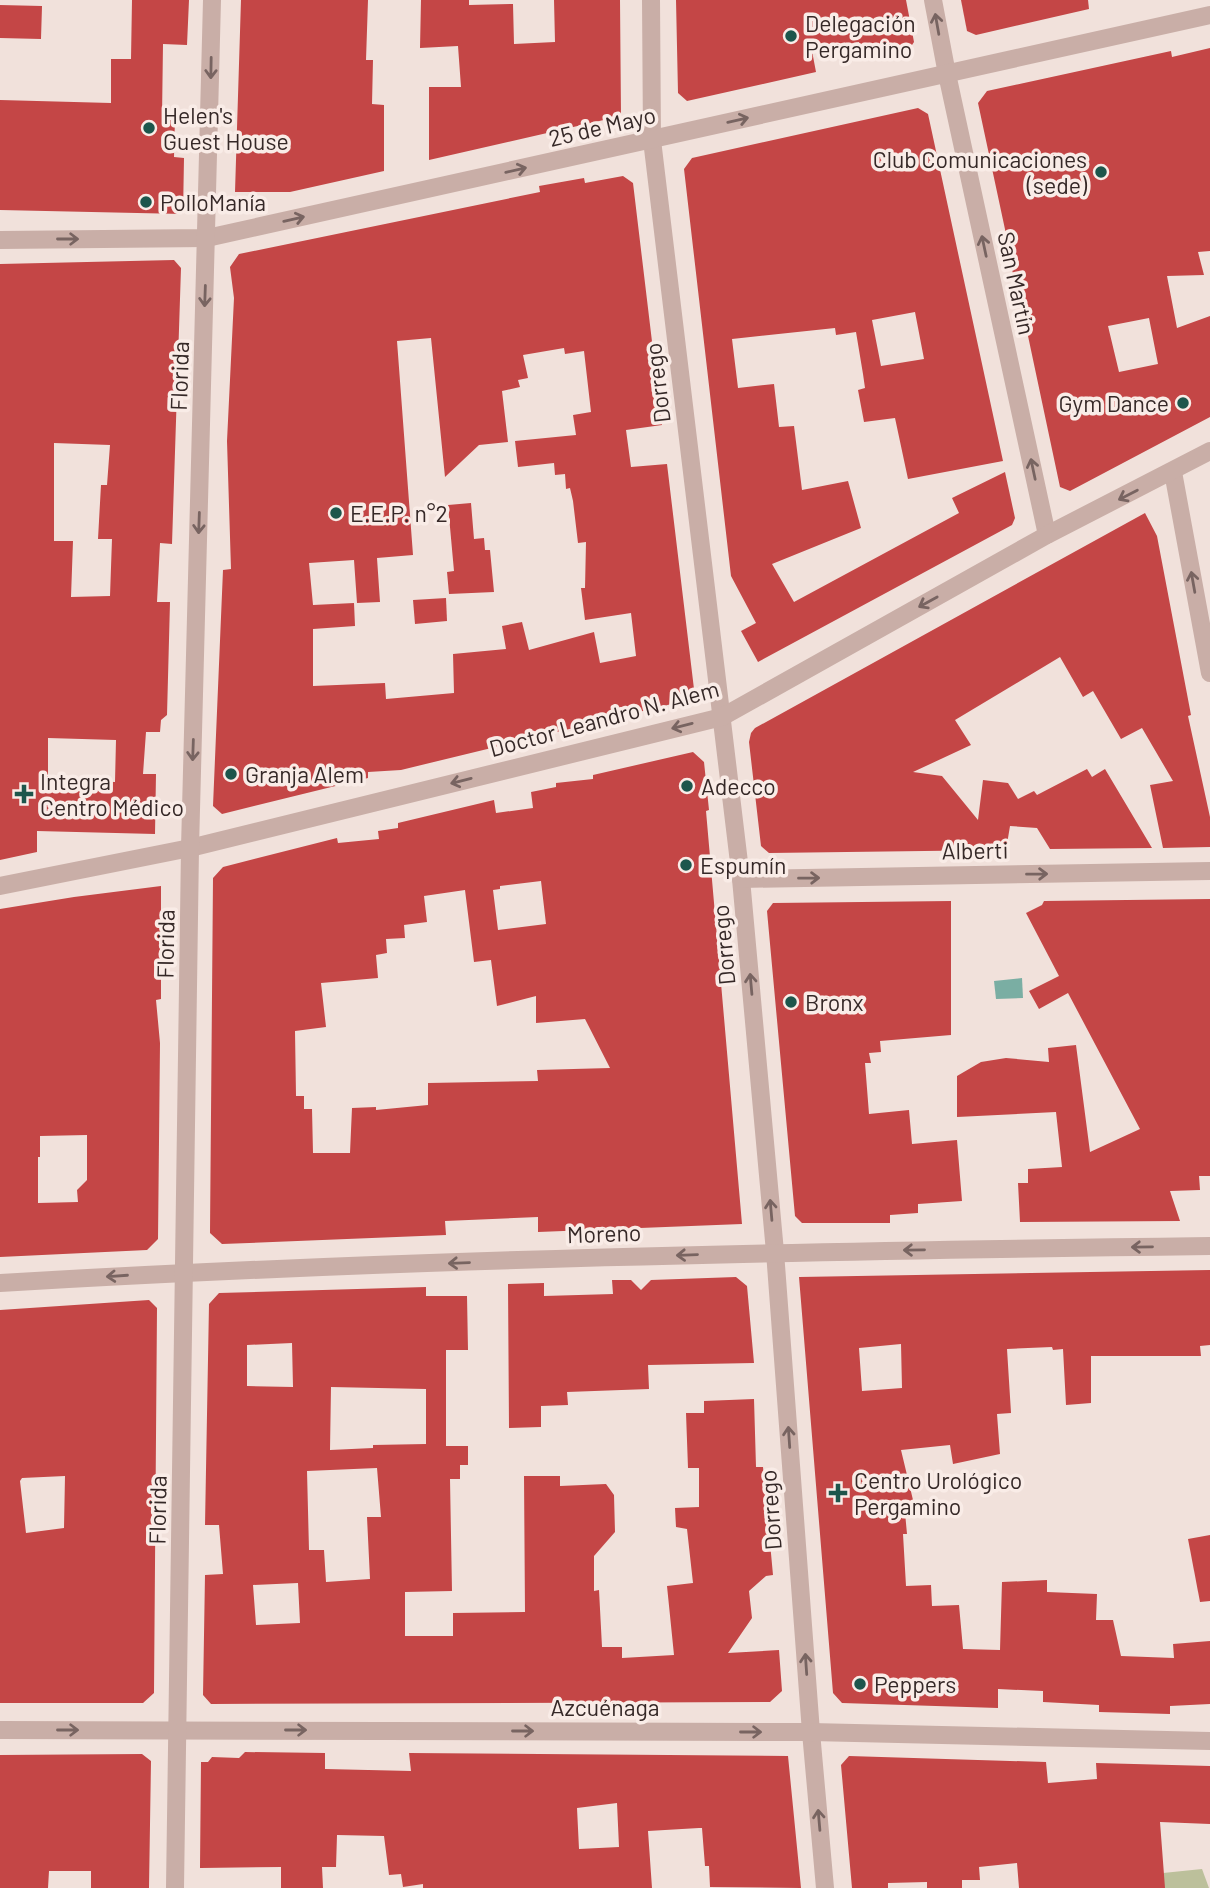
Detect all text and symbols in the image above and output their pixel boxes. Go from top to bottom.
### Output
place label: Delegación Pergamino [805,9,916,63]
one-way arrow [930,13,944,36]
marker: Delegación Pergamino [783,28,799,44]
one-way arrow [204,56,218,79]
street label: 25 de Mayo [546,100,658,152]
place label: Helen's Guest House [163,101,289,155]
one-way arrow [726,113,749,127]
marker: Helen's Guest House [141,120,157,136]
place label: Club Comunicaciones (sede) [873,145,1088,199]
one-way arrow [504,162,527,176]
marker: Club Comunicaciones (sede) [1093,164,1109,180]
place label: PolloManía [160,188,266,216]
marker: PolloManía [138,194,154,210]
one-way arrow [282,212,305,225]
street label: San Martín [992,229,1042,337]
one-way arrow [56,232,79,246]
one-way arrow [977,235,991,258]
one-way arrow [199,284,212,307]
street label: Florida [164,341,194,411]
street label: Dorrego [638,341,676,425]
place label: Gym Dance [1058,389,1169,417]
marker: Gym Dance [1175,395,1191,411]
one-way arrow [1025,458,1039,481]
one-way arrow [1118,488,1139,502]
place label: E.E.P. n°2 [350,499,448,527]
marker: E.E.P. n°2 [328,505,344,521]
one-way arrow [192,511,206,534]
one-way arrow [1186,571,1199,594]
one-way arrow [918,595,938,609]
street label: Doctor Leandro N. Alem [486,674,722,762]
one-way arrow [671,720,694,733]
one-way arrow [186,739,199,762]
place label: Granja Alem [245,760,364,788]
marker: Granja Alem [223,766,239,782]
place label: Integra Centro Médico [40,767,184,821]
place label: Adecco [701,772,776,800]
one-way arrow [450,775,473,788]
marker: Adecco [679,778,695,794]
marker: Integra Centro Médico [14,784,34,804]
street label: Alberti [941,835,1009,865]
place label: Espumín [700,851,786,879]
marker: Espumín [678,857,694,873]
one-way arrow [1025,867,1048,881]
one-way arrow [798,871,821,884]
street label: Dorrego [706,904,740,986]
street label: Florida [150,909,180,979]
one-way arrow [744,973,757,996]
place label: Bronx [805,988,864,1016]
marker: Bronx [783,994,799,1010]
one-way arrow [764,1200,777,1222]
street label: Moreno [566,1218,642,1248]
one-way arrow [1131,1240,1154,1254]
one-way arrow [903,1243,926,1257]
one-way arrow [676,1248,699,1261]
one-way arrow [448,1256,471,1269]
one-way arrow [107,1270,129,1283]
one-way arrow [782,1426,795,1449]
place label: Centro Urológico Pergamino [854,1466,1022,1520]
street label: Dorrego [753,1469,787,1551]
street label: Florida [142,1475,172,1545]
marker: Centro Urológico Pergamino [828,1483,848,1503]
one-way arrow [799,1653,812,1676]
place label: Peppers [874,1670,956,1698]
marker: Peppers [852,1676,868,1692]
street label: Azcuénaga [551,1693,659,1721]
one-way arrow [56,1723,79,1737]
one-way arrow [284,1723,307,1737]
one-way arrow [511,1724,534,1738]
one-way arrow [739,1725,762,1739]
one-way arrow [812,1809,825,1832]

